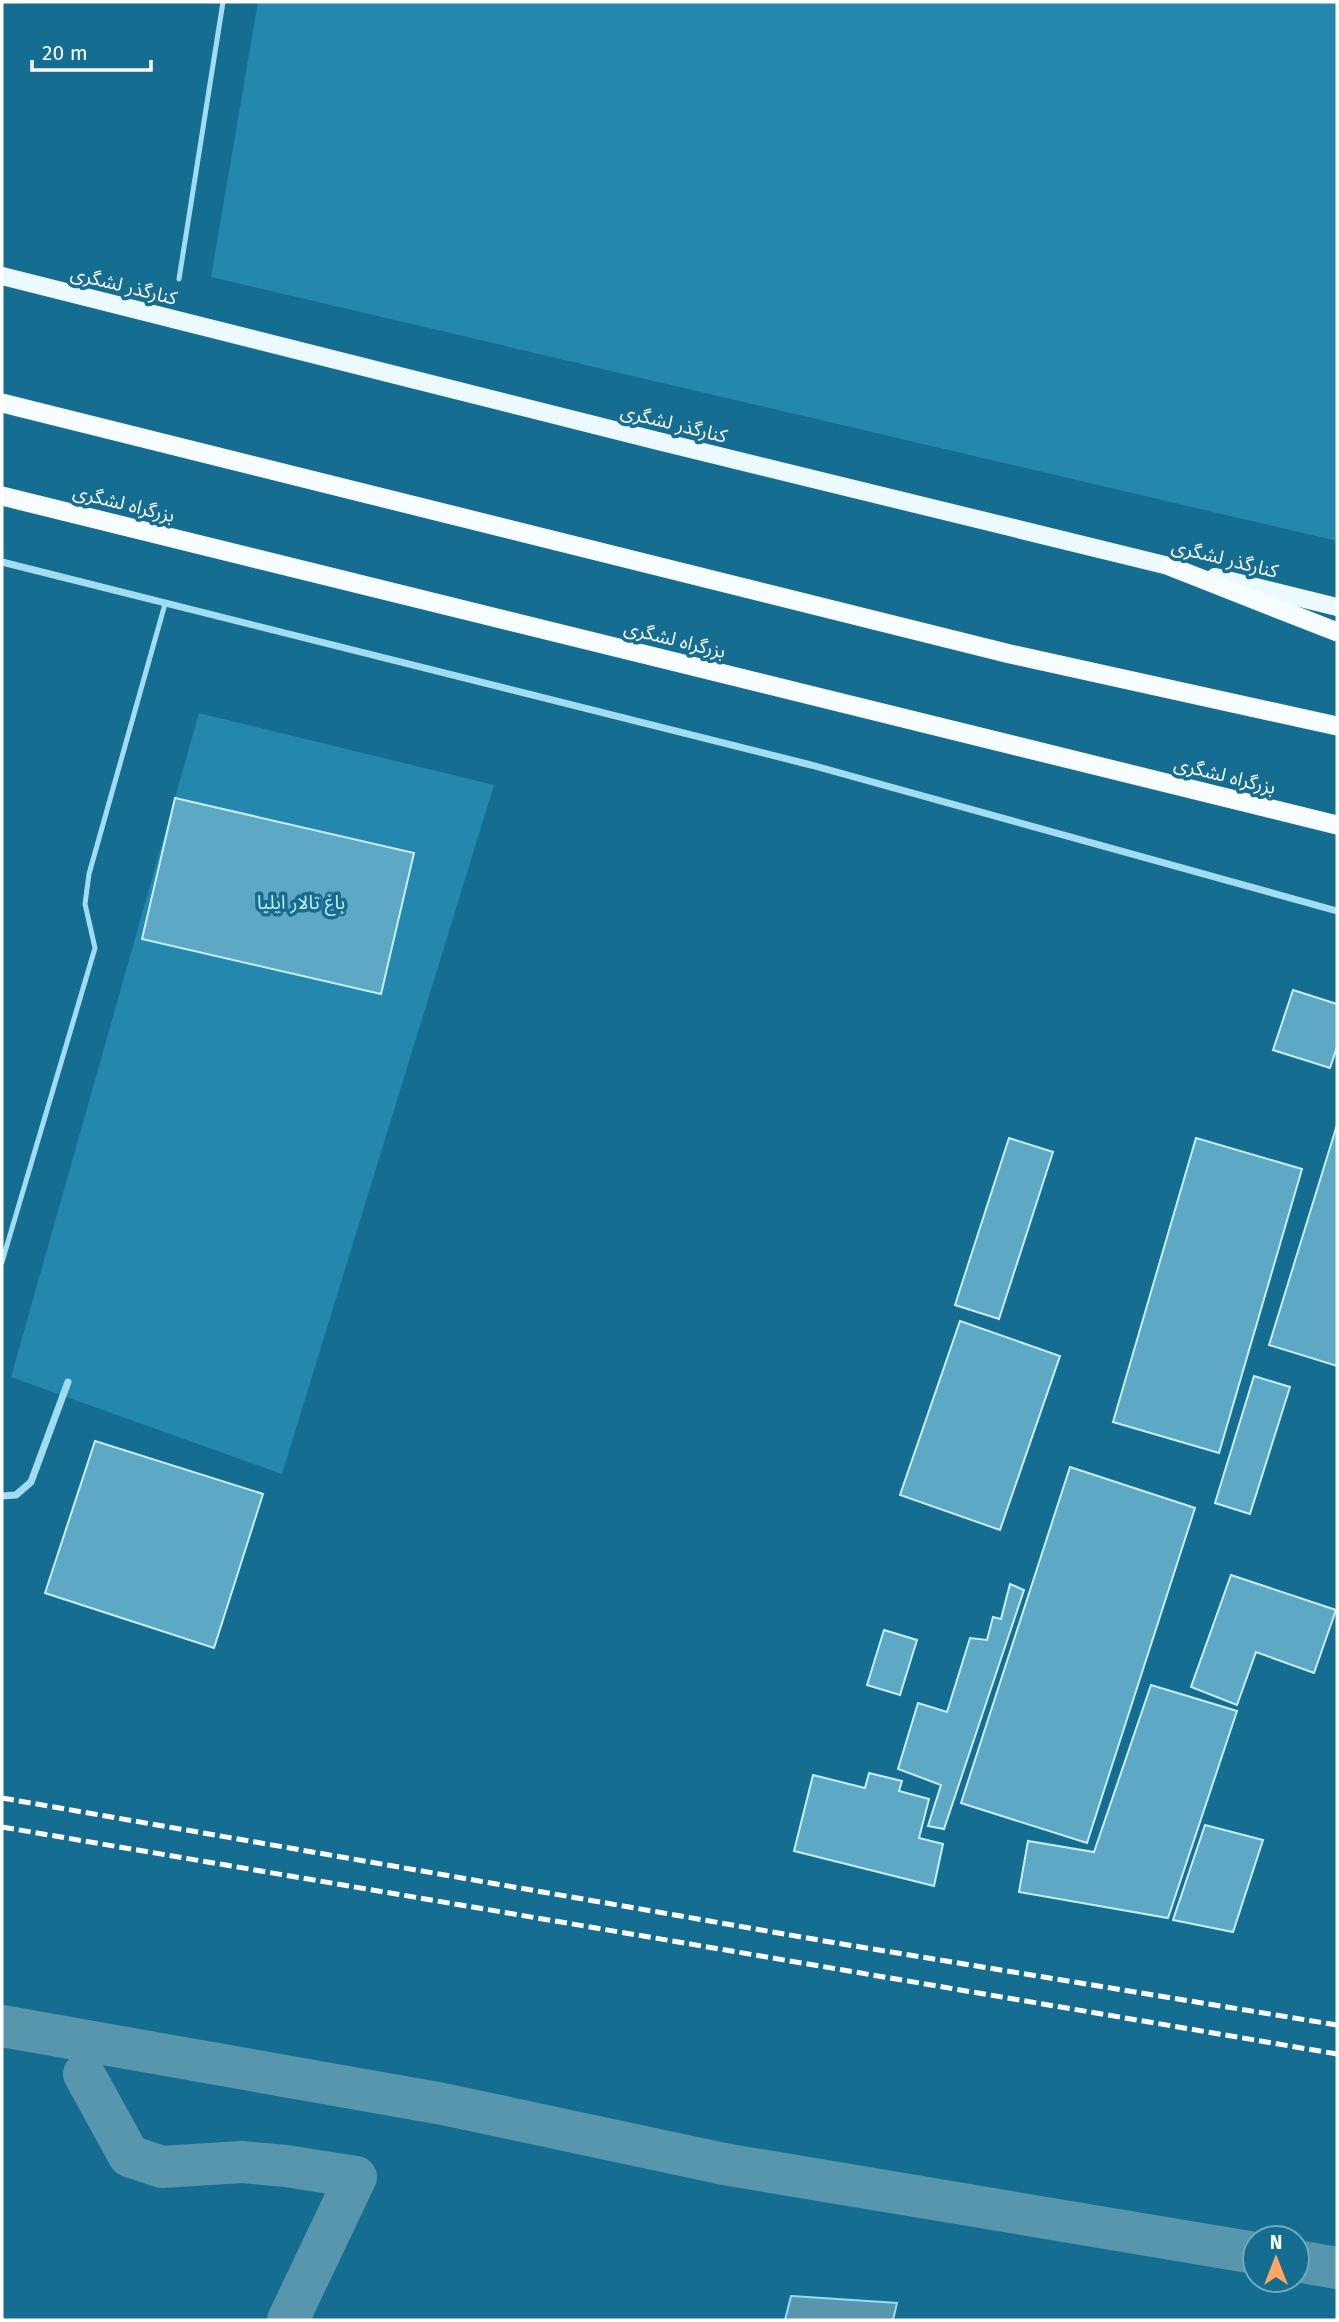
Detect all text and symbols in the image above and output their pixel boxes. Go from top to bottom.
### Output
scale bar [32,28,150,72]
text: 20 m [42,40,88,66]
street label: کنارگذر لشگری [68,261,181,310]
street label: کنارگذر لشگری [618,399,731,448]
street label: بزرگراه لشگری [71,480,177,527]
street label: کنارگذر لشگری [1169,534,1282,583]
street label: بزرگراه لشگری [622,616,728,663]
street label: بزرگراه لشگری [1172,752,1278,799]
park label: باغ تالار ایلیا [257,891,345,916]
north arrow [1241,2224,1311,2294]
text: N [1270,2231,1282,2254]

